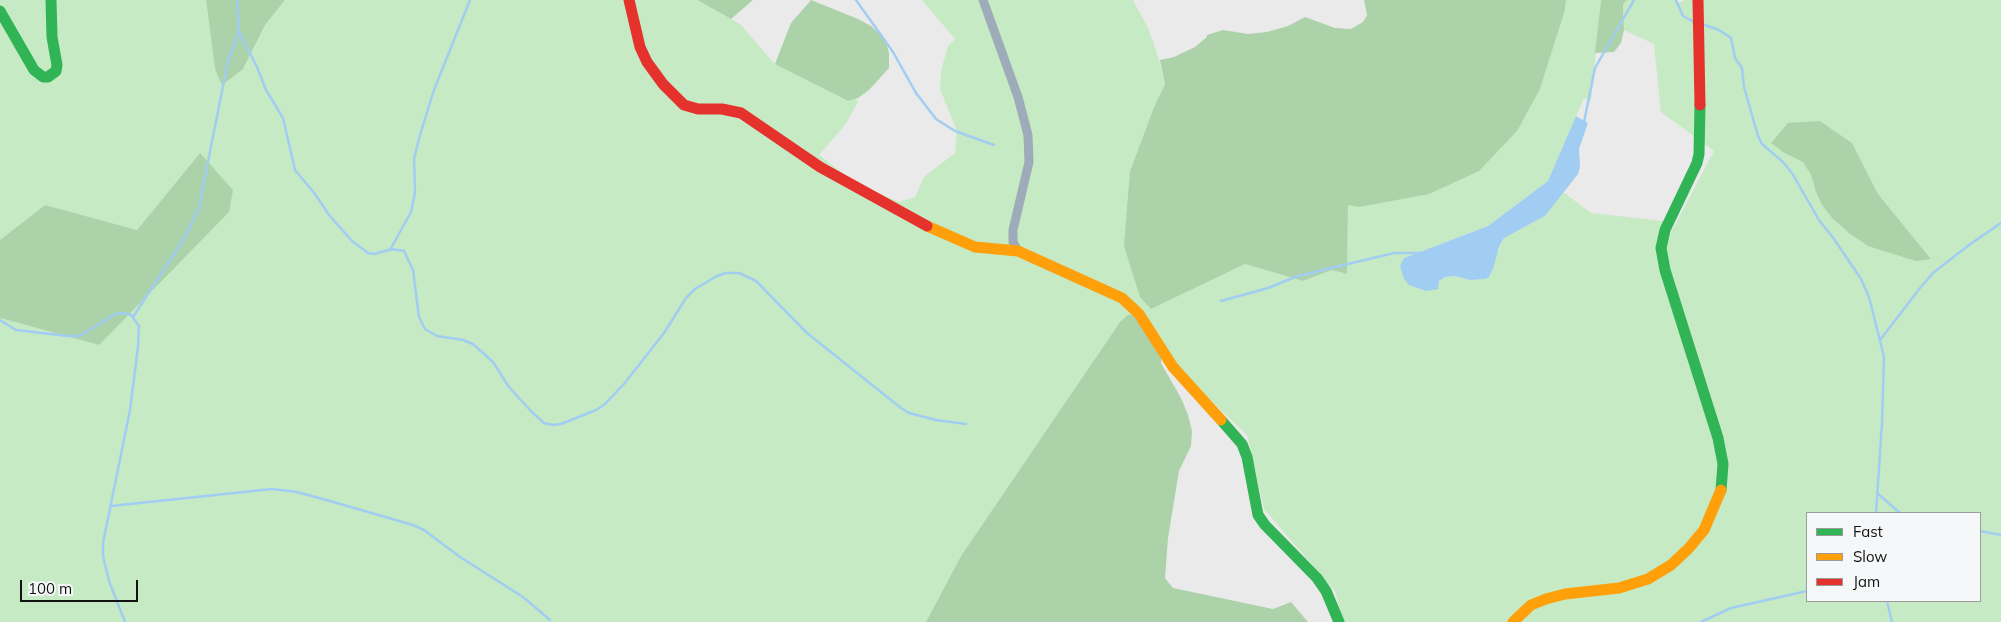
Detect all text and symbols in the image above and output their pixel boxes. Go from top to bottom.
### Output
legend [1806,512,1981,602]
text: Fast [1853,522,1883,541]
text: Slow [1853,547,1887,566]
scale bar [22,570,140,602]
text: Jam [1853,572,1880,591]
text: 100 m [28,579,72,598]

